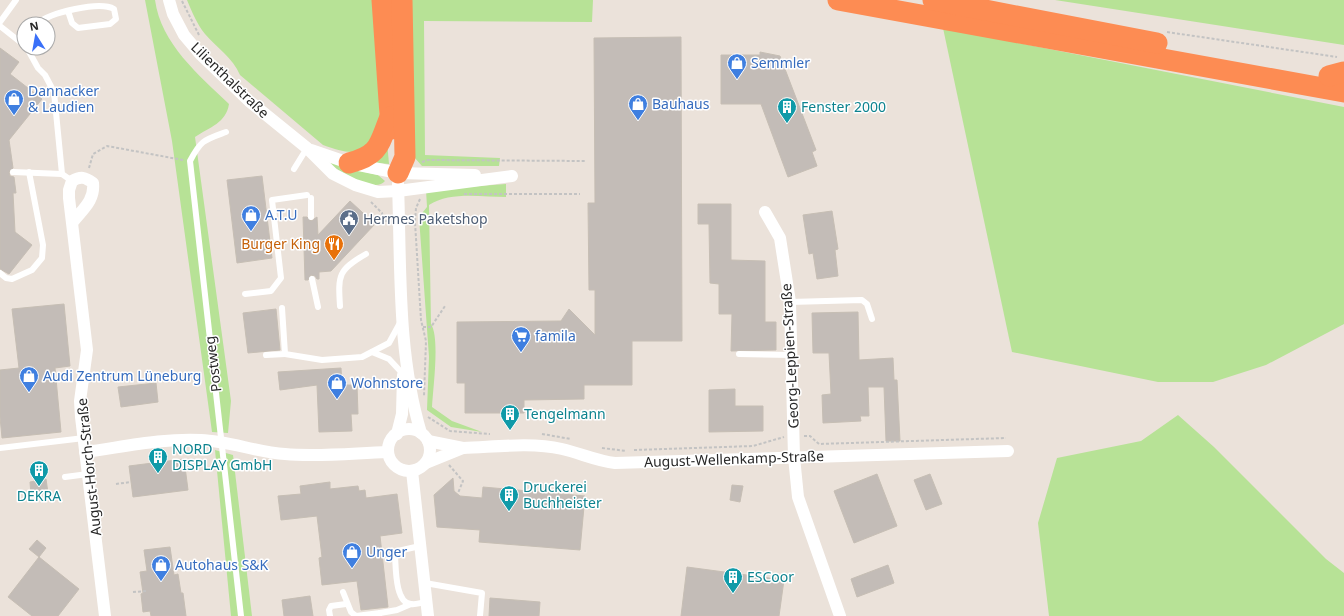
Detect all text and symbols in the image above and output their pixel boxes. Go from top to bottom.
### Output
north arrow [16,16,56,56]
text: N [28,17,40,34]
street label: Lilienthalstraße [187,37,274,122]
shop icon: Semmler [726,52,748,80]
place label: Semmler [751,53,810,72]
place label: Dannacker & Laudien [28,81,99,116]
shop icon: Dannacker & Laudien [3,88,25,116]
shop icon: Bauhaus [627,93,649,121]
place label: Bauhaus [652,94,710,113]
building icon: Fenster 2000 [776,96,798,124]
place label: Fenster 2000 [801,97,886,116]
shop icon: A.T.U [240,204,262,232]
place label: A.T.U [265,205,297,224]
public building icon: Hermes Paketshop [338,208,360,236]
place label: Hermes Paketshop [363,209,488,228]
restaurant icon: Burger King [323,233,345,261]
place label: Burger King [241,234,320,253]
street label: Georg-Leppien-Straße [776,283,803,429]
supermarket icon: famila [510,325,532,353]
place label: famila [535,326,576,345]
street label: Postweg [200,335,225,393]
shop icon: Audi Zentrum Lüneburg [18,365,40,393]
place label: Audi Zentrum Lüneburg [43,366,201,385]
shop icon: Wohnstore [326,372,348,400]
place label: Wohnstore [351,373,423,392]
street label: August-Horch-Straße [72,397,105,537]
building icon: Tengelmann [499,403,521,431]
place label: Tengelmann [524,404,606,423]
place label: NORD DISPLAY GmbH [172,439,272,474]
building icon: NORD DISPLAY GmbH [147,446,169,474]
street label: August-Wellenkamp-Straße [644,446,824,471]
building icon: DEKRA [28,459,50,487]
place label: Druckerei Buchheister [523,477,602,512]
building icon: Druckerei Buchheister [498,484,520,512]
place label: DEKRA [17,486,61,505]
shop icon: Unger [341,541,363,569]
place label: Unger [366,542,407,561]
shop icon: Autohaus S&K [150,554,172,582]
place label: Autohaus S&K [175,555,269,574]
building icon: ESCoor [722,566,744,594]
place label: ESCoor [747,567,794,586]

